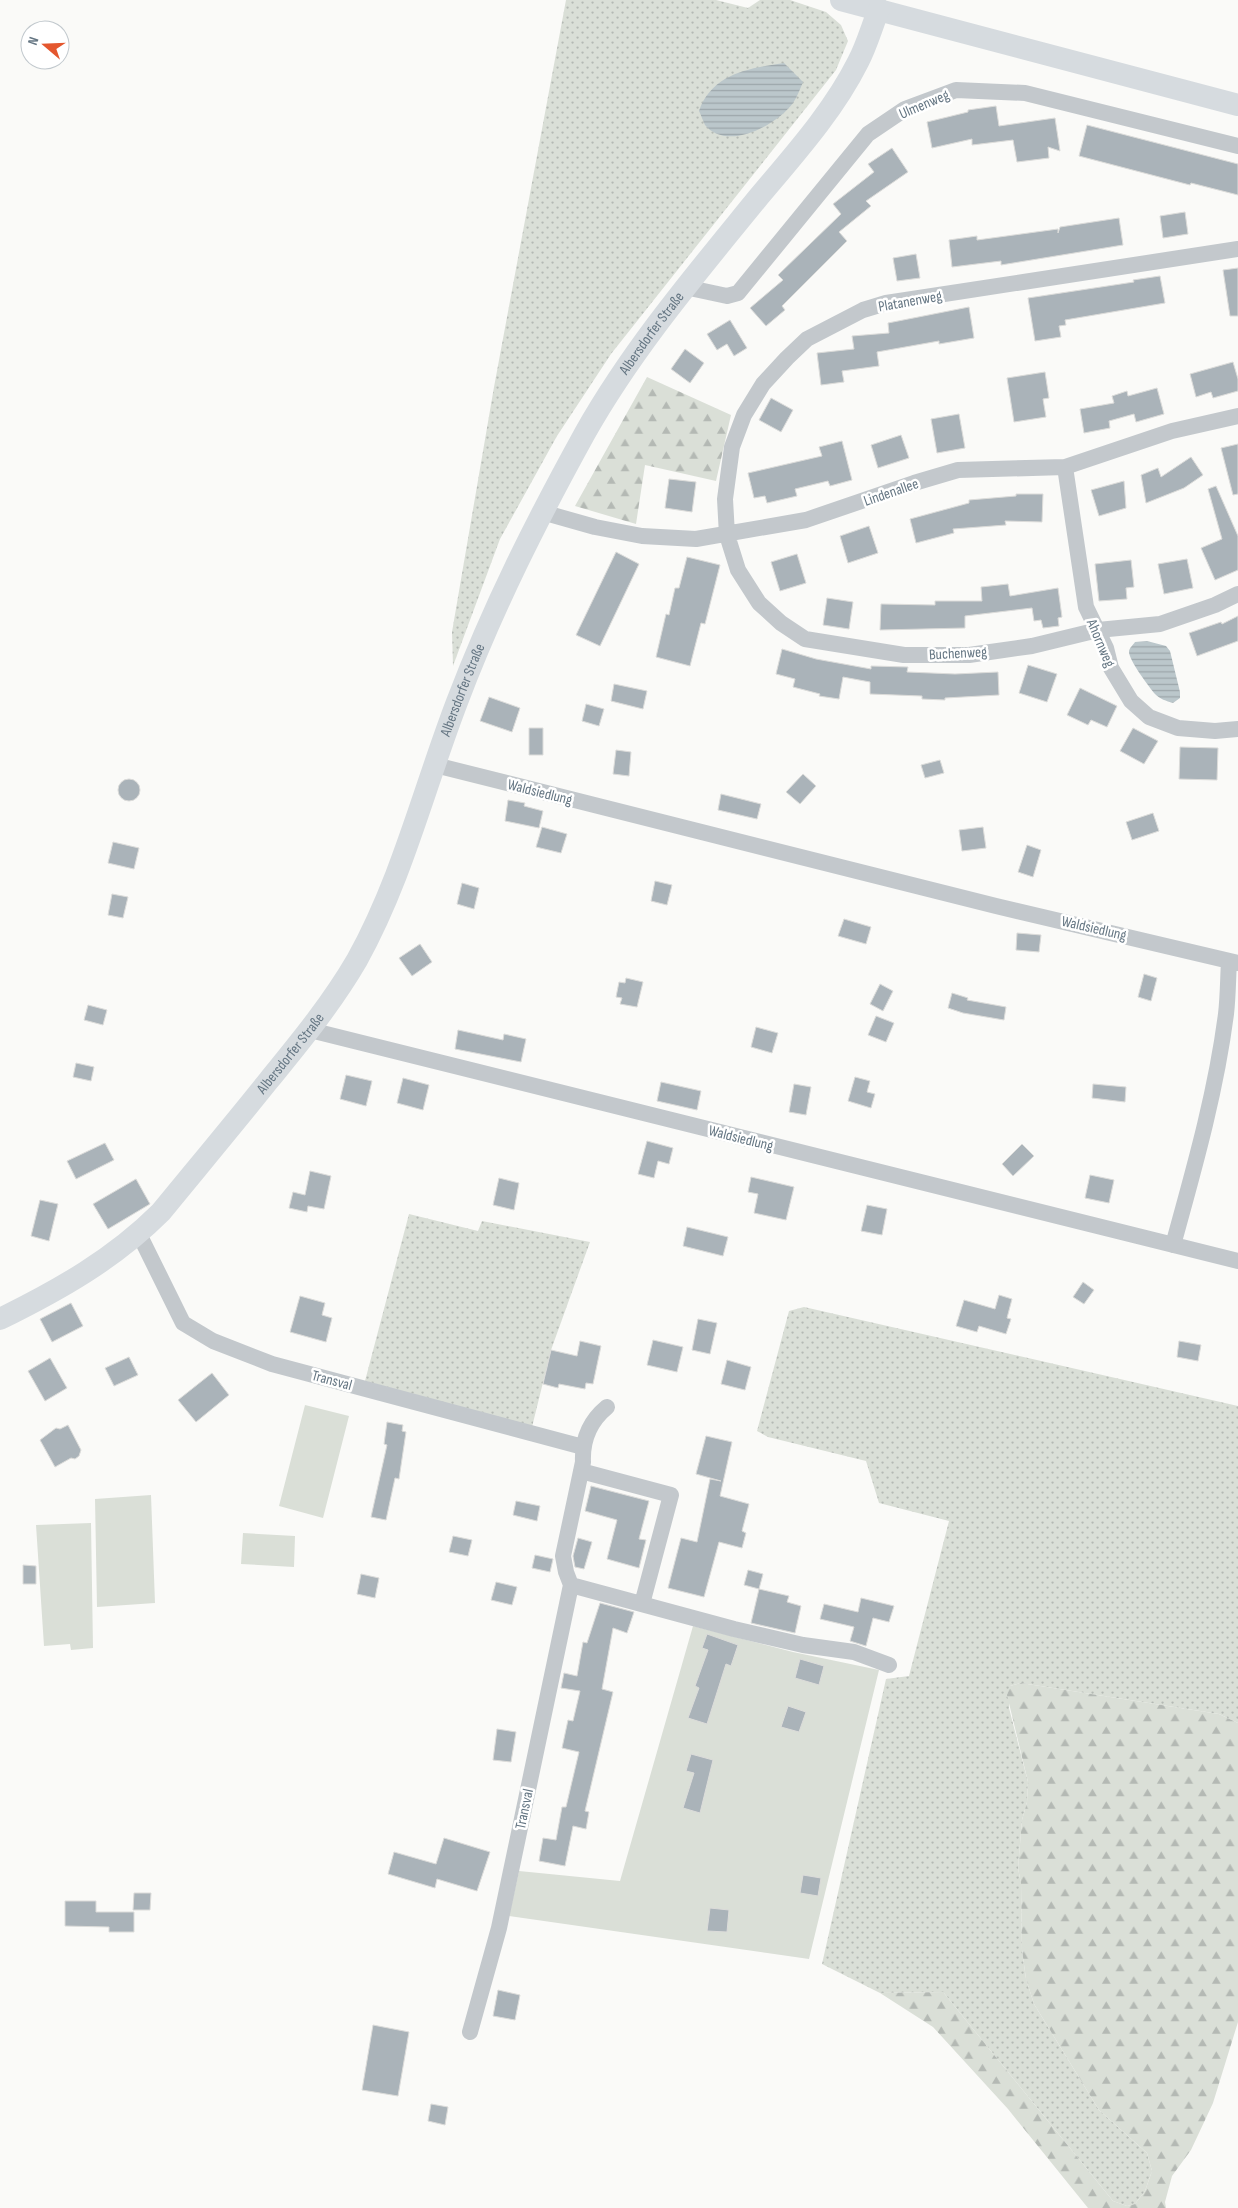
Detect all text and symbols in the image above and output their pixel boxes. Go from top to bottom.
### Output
north arrow [20,20,70,70]
text: N [24,35,42,47]
street label: Ulmenweg [896,85,952,123]
street label: Platanenweg [877,287,943,316]
street label: Albersdorfer Straße [614,288,688,379]
street label: Lindenallee [861,474,921,511]
street label: Ahornweg [1082,615,1119,670]
street label: Albersdorfer Straße [436,641,489,740]
street label: Buchenweg [928,642,988,665]
street label: Waldsiedlung [506,775,574,810]
street label: Waldsiedlung [1060,912,1128,945]
street label: Albersdorfer Straße [252,1009,329,1099]
street label: Waldsiedlung [707,1121,775,1156]
street label: Transval [310,1366,354,1395]
street label: Transval [511,1787,538,1831]

